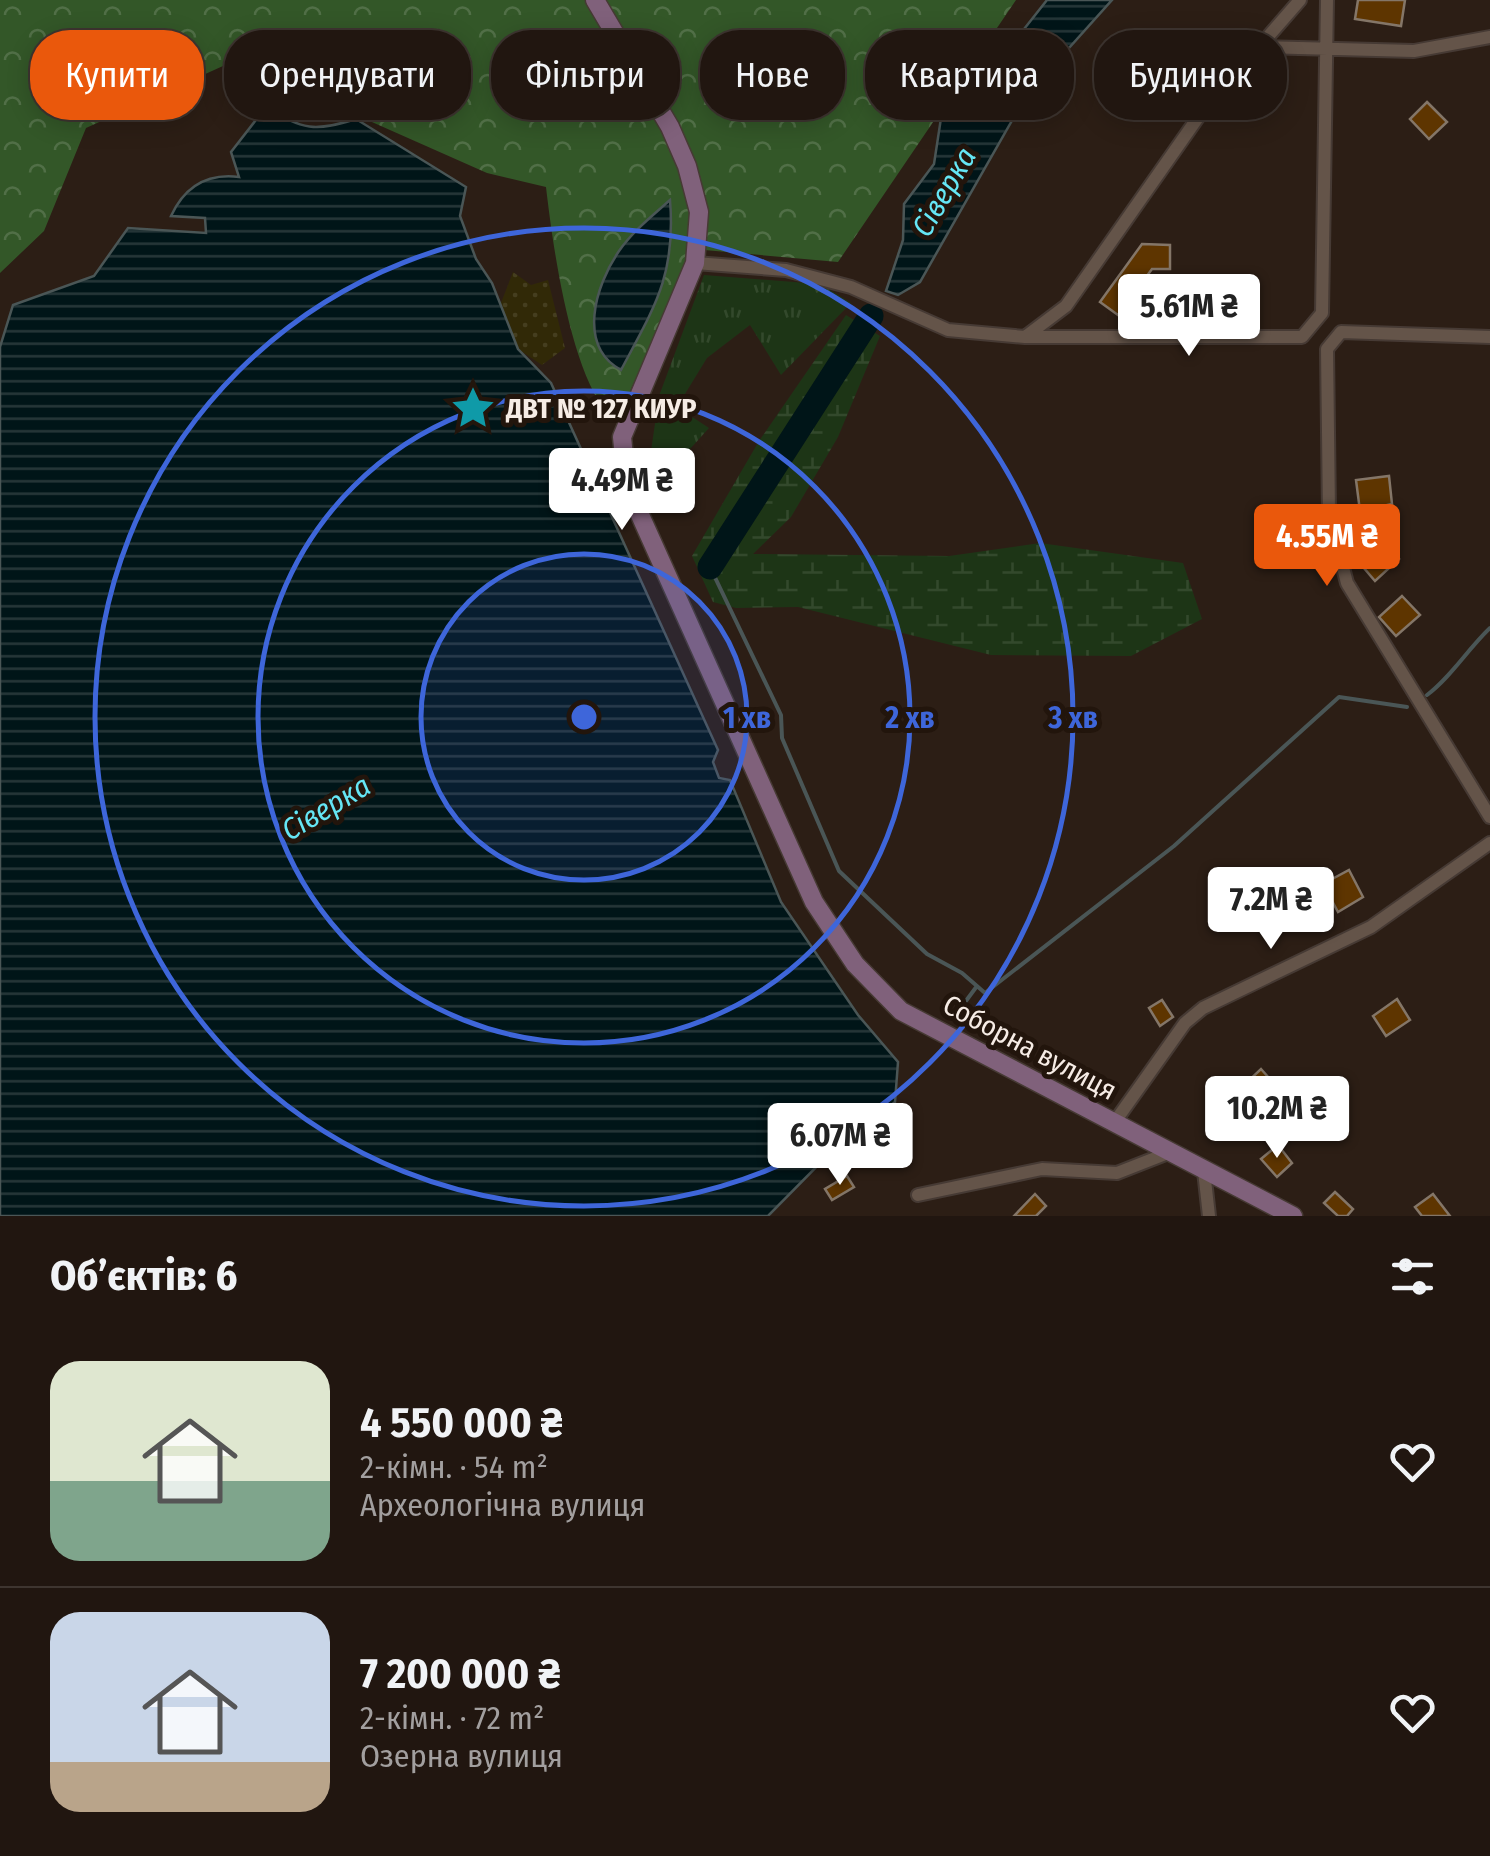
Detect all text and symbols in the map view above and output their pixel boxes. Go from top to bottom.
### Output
chip: Купити [30,30,204,120]
chip: Орендувати [224,30,471,120]
chip: Фільтри [491,30,680,120]
chip: Нове [700,30,845,120]
chip: Квартира [865,30,1074,120]
chip: Будинок [1094,30,1287,120]
water label: Сіверка [904,141,984,243]
pin: 5.61M ₴ [1097,274,1281,359]
text: 5.61M ₴ [1140,287,1238,325]
place icon: ДВТ № 127 КИУР [449,384,497,432]
place label: ДВТ № 127 КИУР [505,392,697,425]
pin: 4.49M ₴ [530,448,714,533]
text: 4.49M ₴ [571,461,673,499]
pin: 4.55M ₴ [1235,504,1419,589]
text: 4.55M ₴ [1276,517,1378,555]
centre of rings [566,699,602,735]
text: 1 хв [723,700,771,736]
text: 2 хв [884,700,935,736]
text: 3 хв [1047,700,1098,736]
water label: Сіверка [275,768,377,848]
pin: 7.2M ₴ [1190,867,1352,952]
text: 7.2M ₴ [1230,880,1312,918]
street label: Соборна вулиця [937,988,1122,1107]
pin: 10.2M ₴ [1185,1076,1369,1161]
text: 10.2M ₴ [1227,1089,1327,1127]
pin: 6.07M ₴ [748,1103,932,1188]
text: 6.07M ₴ [790,1116,890,1154]
icon: filters [1385,1249,1440,1304]
text: Об’єктів: 6 [50,1251,237,1301]
text: 4 550 000 ₴ [360,1398,563,1448]
icon: home [130,1401,250,1521]
icon: heart [1385,1434,1440,1489]
text: 2-кімн. · 54 m² [360,1448,548,1486]
text: Археологічна вулиця [360,1486,645,1524]
text: 7 200 000 ₴ [360,1649,560,1699]
icon: home [130,1652,250,1772]
icon: heart [1385,1685,1440,1740]
text: 2-кімн. · 72 m² [360,1699,544,1737]
text: Озерна вулиця [360,1737,563,1775]

